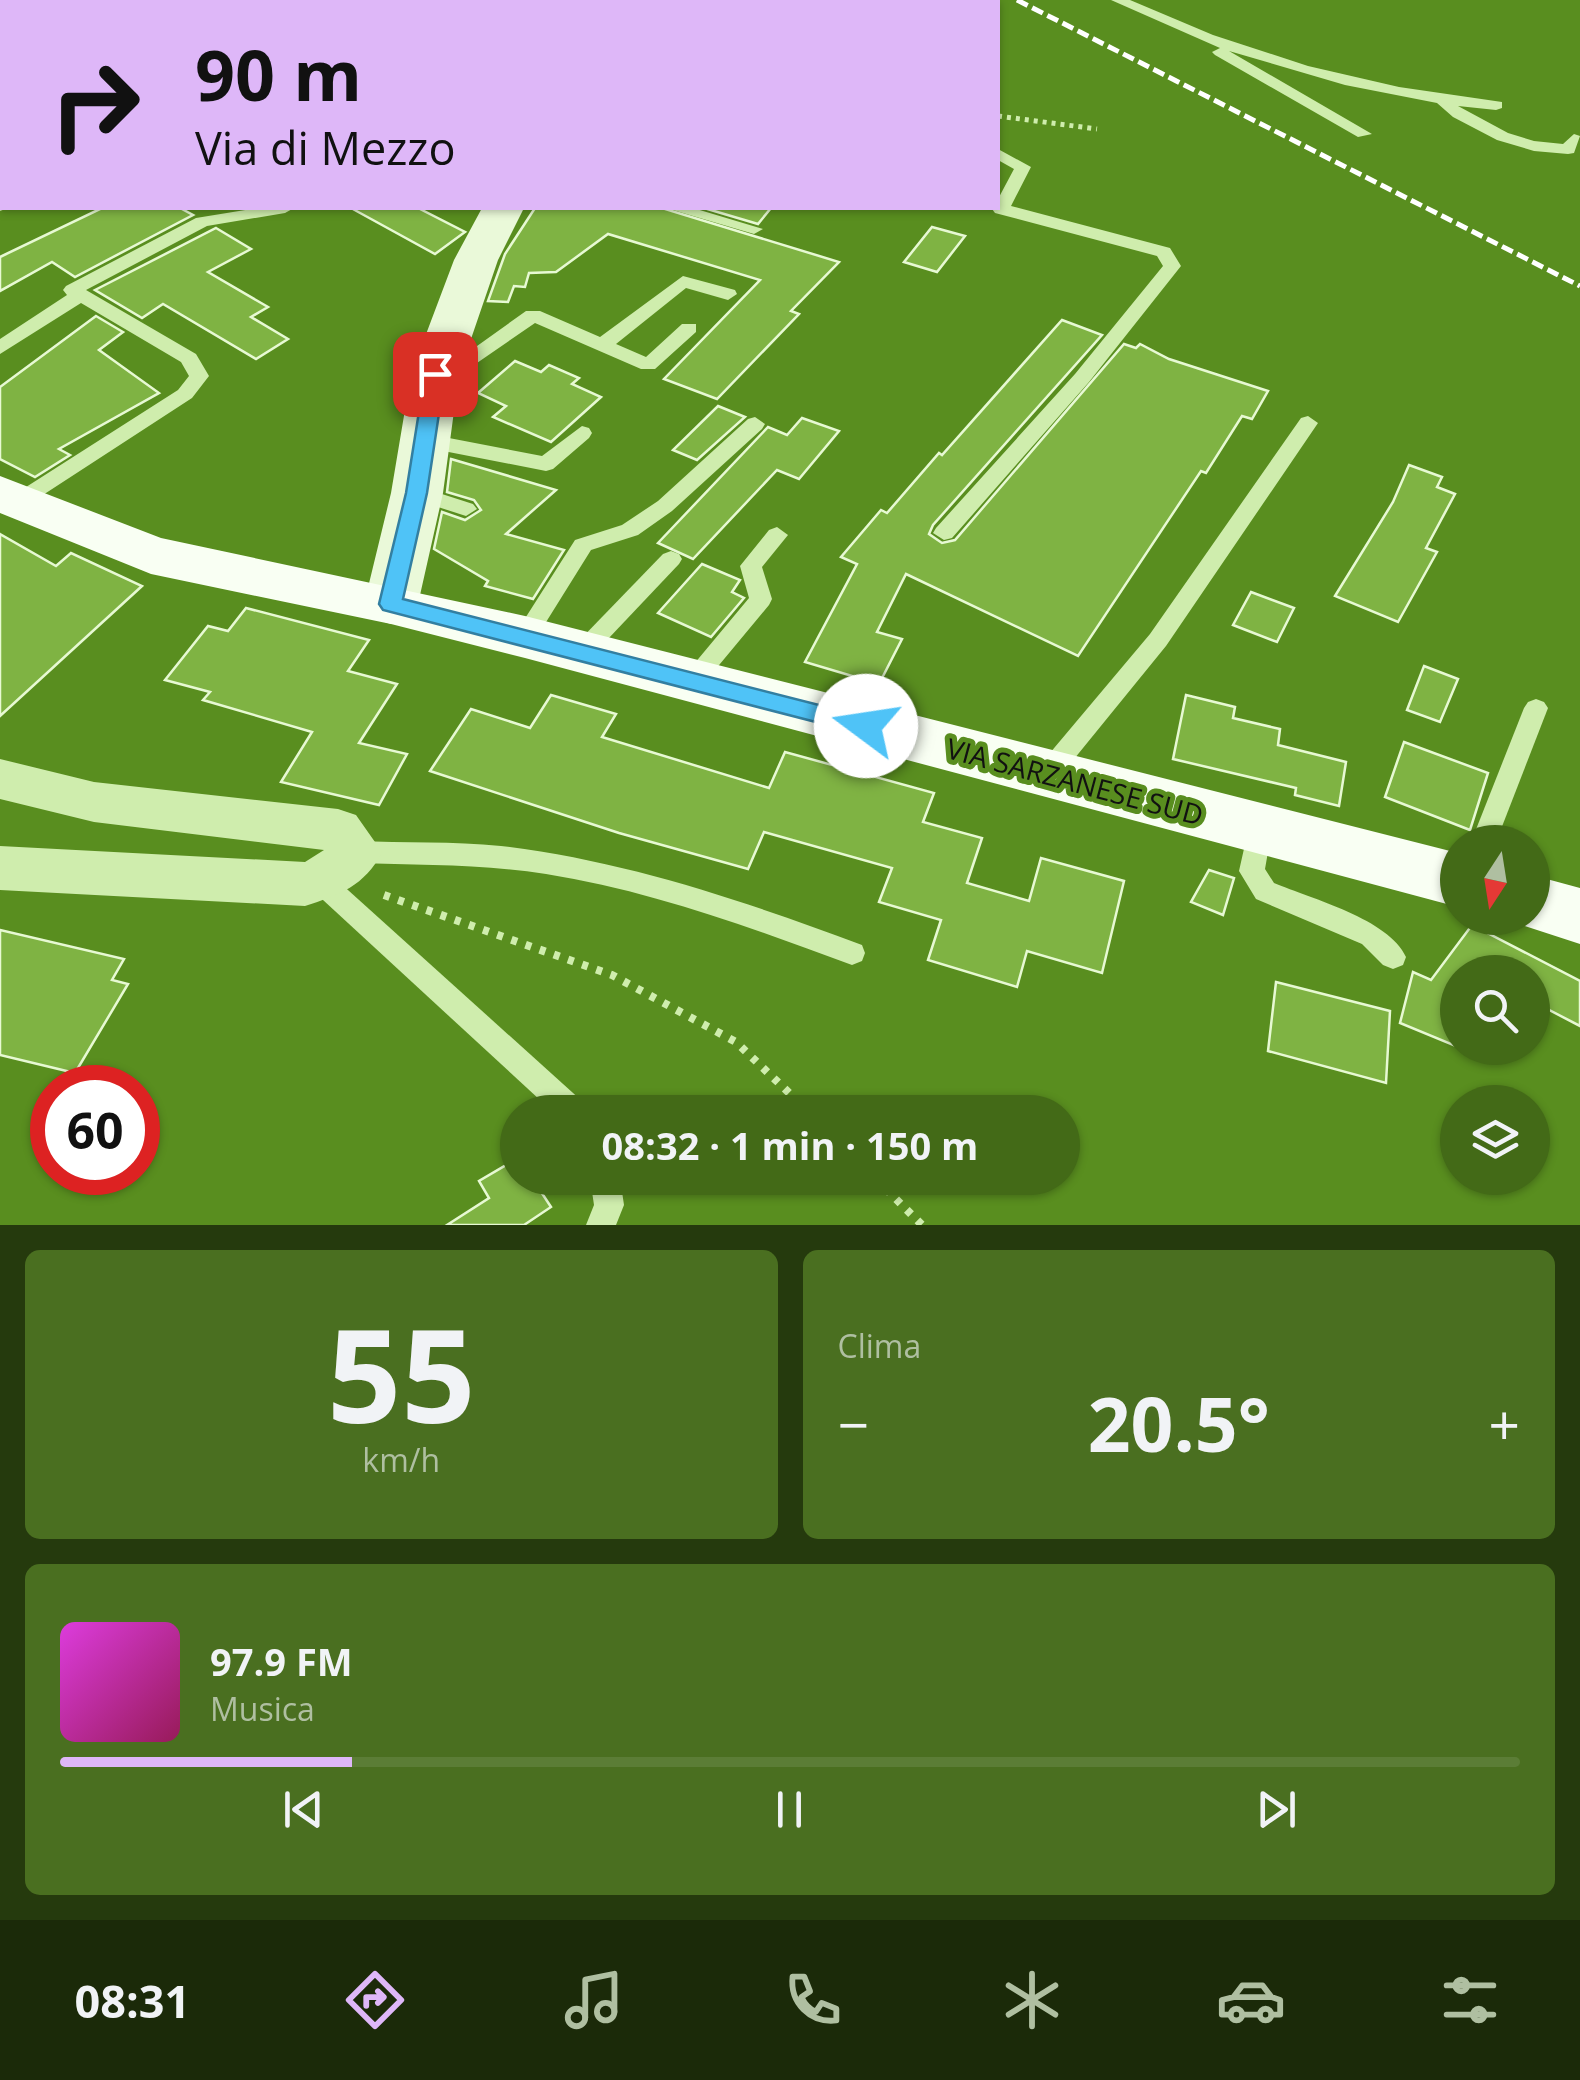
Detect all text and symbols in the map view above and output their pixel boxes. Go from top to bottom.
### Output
text: 90 m [195,26,362,122]
icon: right [30,40,160,170]
text: Via di Mezzo [195,117,455,178]
pin [393,332,478,417]
icon: arrive [408,347,463,402]
position arrow [814,674,918,778]
street label: VIA SARZANESE SUD [942,728,1208,834]
north arrow [1440,825,1550,935]
map controls [1440,825,1550,1195]
button: search [1440,955,1550,1065]
speed limit sign: 60 [30,1065,160,1195]
button: layers [1440,1085,1550,1195]
text: 08:32 · 1 min · 150 m [602,1119,978,1171]
text: 55 [327,1284,476,1461]
text: Clima [838,1324,921,1367]
text: 20.5° [1088,1372,1270,1474]
text: − [838,1386,869,1461]
text: + [1489,1386,1520,1461]
text: km/h [362,1438,440,1481]
text: 97.9 FM [210,1635,353,1687]
text: Musica [210,1687,315,1730]
icon: previous [276,1782,331,1837]
icon: pause [762,1782,817,1837]
icon: next [1249,1782,1304,1837]
icon: directions [340,1965,410,2035]
icon: music [559,1965,629,2035]
icon: phone [778,1965,848,2035]
icon: climate [997,1965,1067,2035]
icon: car [1216,1965,1286,2035]
icon: filters [1435,1965,1505,2035]
text: 08:31 [75,1970,190,2031]

